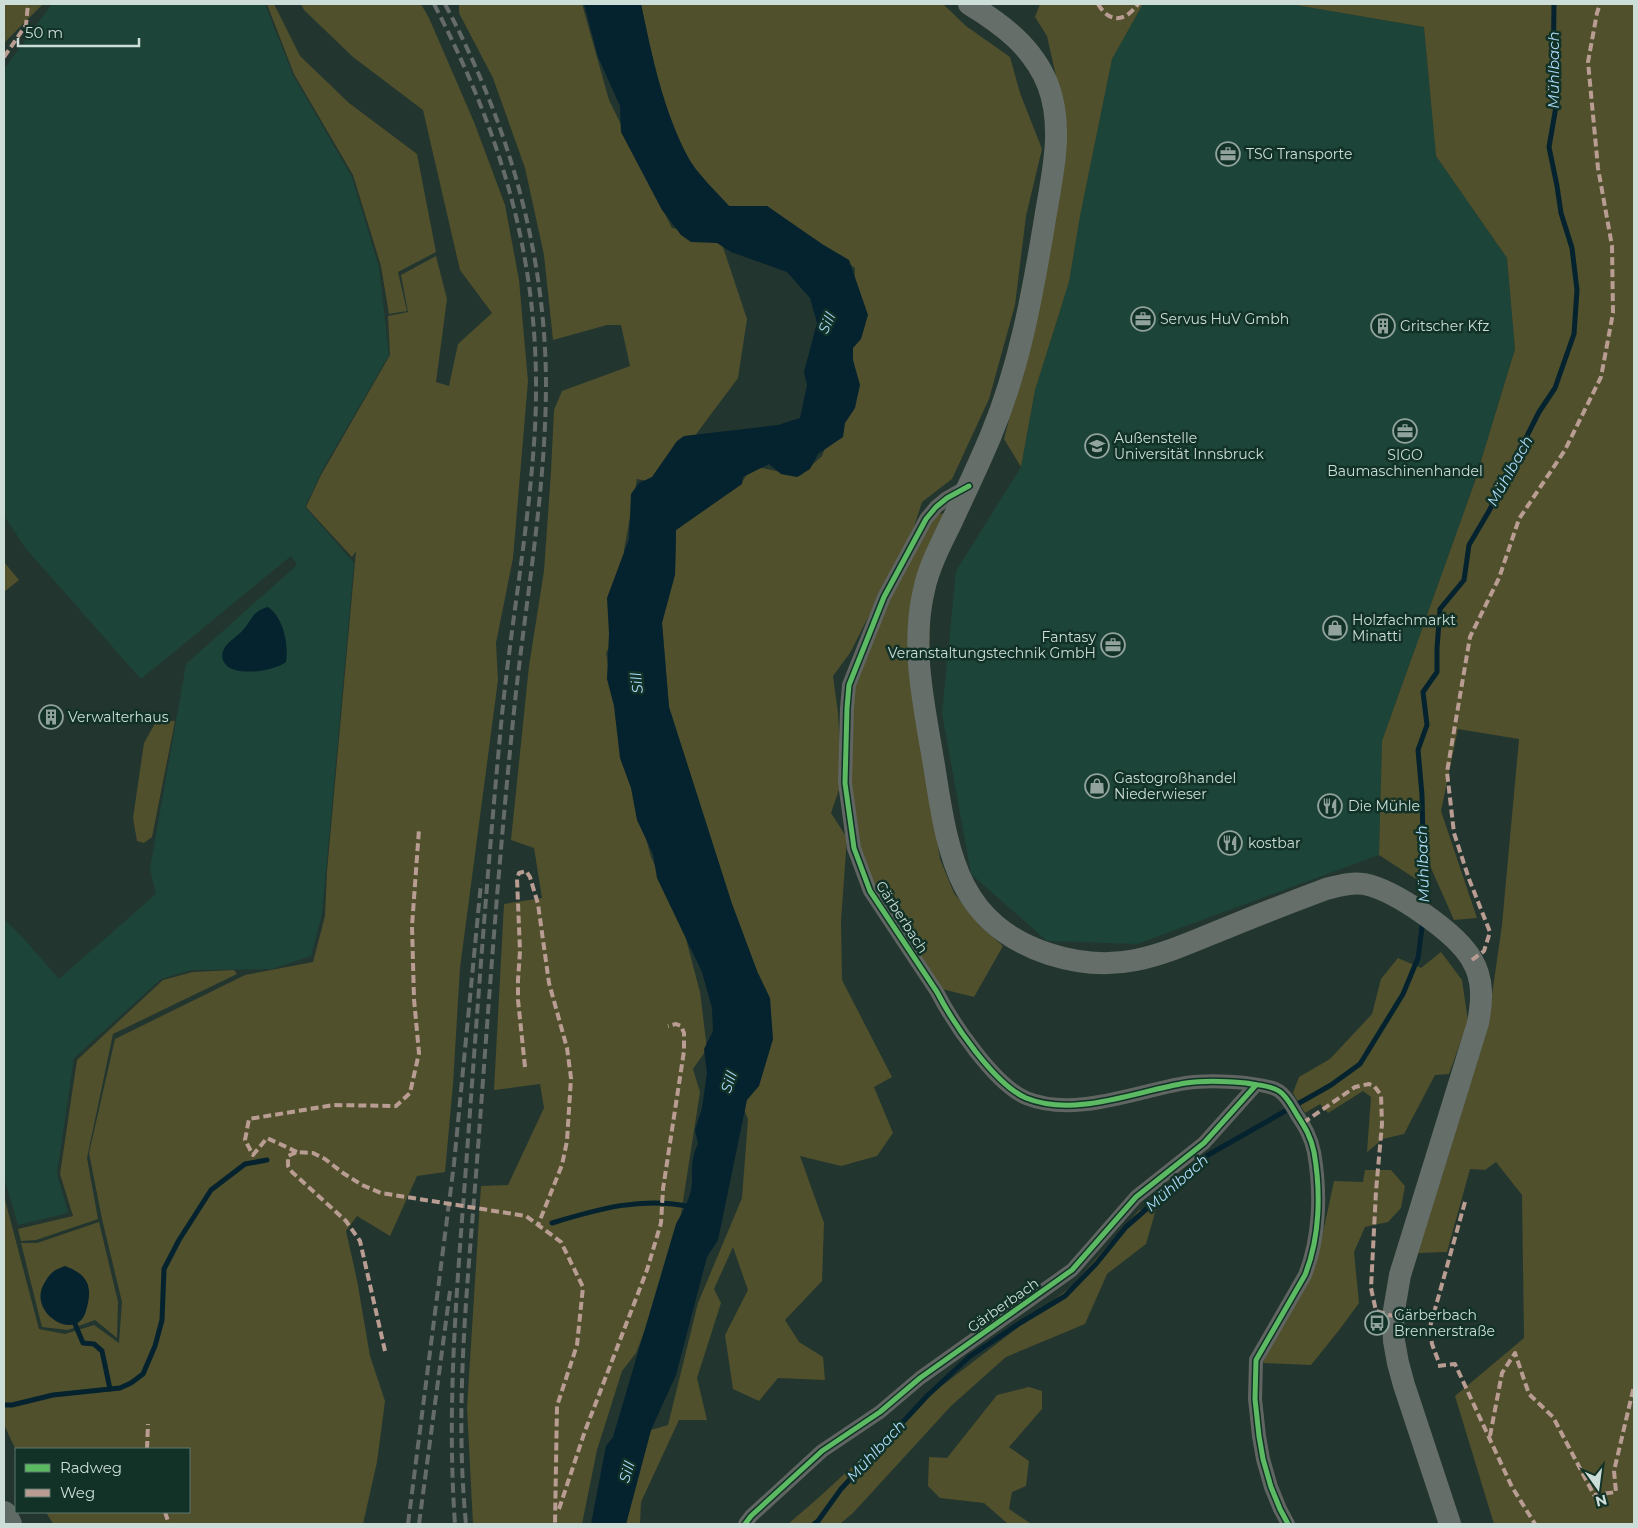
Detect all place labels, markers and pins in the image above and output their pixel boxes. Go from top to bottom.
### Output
office icon: TSG Transporte [1215,141,1241,167]
place label: TSG Transporte [1246,145,1352,163]
office icon: Servus HuV Gmbh [1130,306,1156,332]
place label: Servus HuV Gmbh [1160,310,1289,328]
building icon: Gritscher Kfz [1370,313,1396,339]
place label: Gritscher Kfz [1400,317,1489,335]
office icon: SIGO Baumaschinenhandel [1392,418,1418,444]
place label: Außenstelle Universität Innsbruck [1114,429,1265,463]
school or university icon: Außenstelle Universität Innsbruck [1084,433,1110,459]
place label: SIGO Baumaschinenhandel [1327,446,1483,480]
place label: Holzfachmarkt Minatti [1352,611,1456,645]
shop icon: Holzfachmarkt Minatti [1322,615,1348,641]
place label: Fantasy Veranstaltungstechnik GmbH [888,628,1096,662]
office icon: Fantasy Veranstaltungstechnik GmbH [1100,632,1126,658]
building icon: Verwalterhaus [38,704,64,730]
place label: Verwalterhaus [68,708,169,726]
place label: Gastogroßhandel Niederwieser [1114,769,1236,803]
shop icon: Gastogroßhandel Niederwieser [1084,773,1110,799]
restaurant icon: Die Mühle [1317,793,1343,819]
place label: Die Mühle [1348,797,1420,815]
restaurant icon: kostbar [1217,830,1243,856]
place label: kostbar [1248,834,1301,852]
place label: Gärberbach Brennerstraße [1394,1306,1495,1340]
bus stop icon: Gärberbach Brennerstraße [1364,1310,1390,1336]

